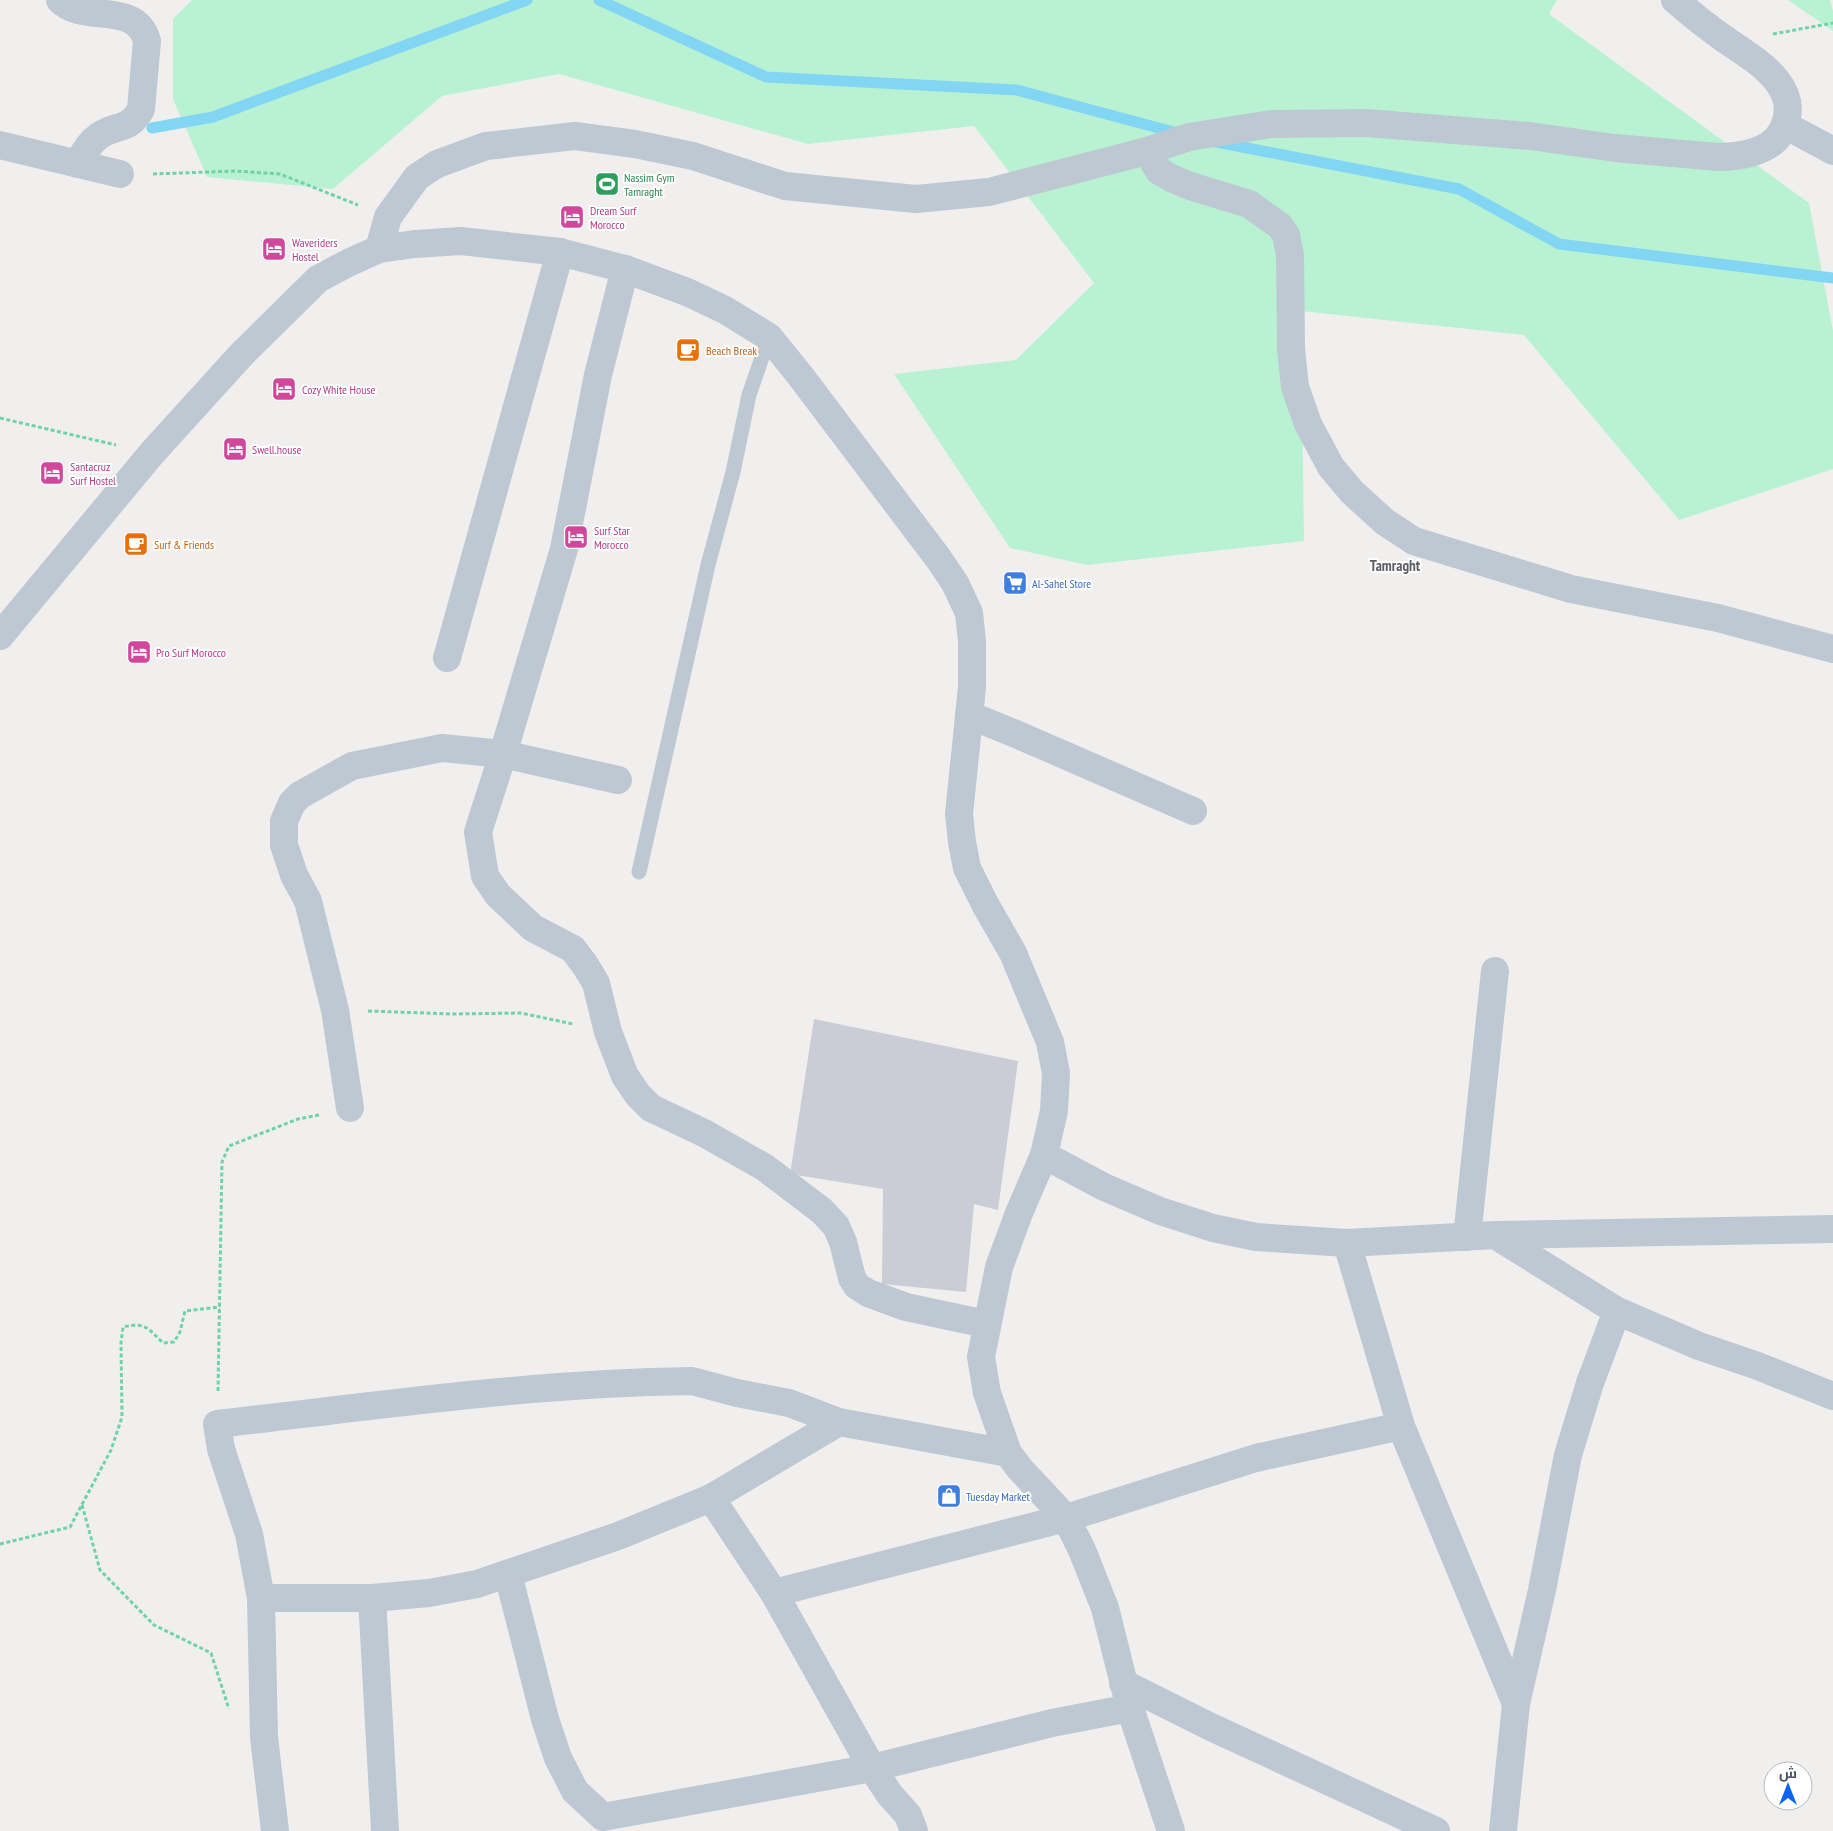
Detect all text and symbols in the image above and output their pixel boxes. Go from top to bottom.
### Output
place label: Nassim Gym Tamraght [624,170,675,199]
sports icon: Nassim Gym Tamraght [594,171,620,197]
place label: Dream Surf Morocco [590,203,637,232]
hotel icon: Dream Surf Morocco [559,204,585,230]
place label: Waveriders Hostel [292,235,337,264]
hotel icon: Waveriders Hostel [261,236,287,262]
cafe icon: Beach Break [675,337,701,363]
place label: Beach Break [706,343,757,358]
hotel icon: Cozy White House [271,376,297,402]
place label: Cozy White House [302,382,375,397]
hotel icon: Swell.house [222,436,248,462]
place label: Swell.house [252,442,302,457]
place label: Santacruz Surf Hostel [70,459,116,488]
hotel icon: Santacruz Surf Hostel [39,460,65,486]
place label: Surf Star Morocco [594,523,630,552]
hotel icon: Surf Star Morocco [563,524,589,550]
cafe icon: Surf & Friends [123,531,149,557]
place label: Surf & Friends [154,537,214,552]
district label: Tamraght [1370,556,1421,575]
supermarket icon: Al-Sahel Store [1002,570,1028,596]
place label: Al-Sahel Store [1032,576,1091,591]
hotel icon: Pro Surf Morocco [126,639,152,665]
place label: Pro Surf Morocco [156,645,226,660]
shop icon: Tuesday Market [936,1483,962,1509]
place label: Tuesday Market [966,1489,1030,1504]
north arrow [1763,1761,1813,1811]
text: ش [1779,1764,1797,1782]

